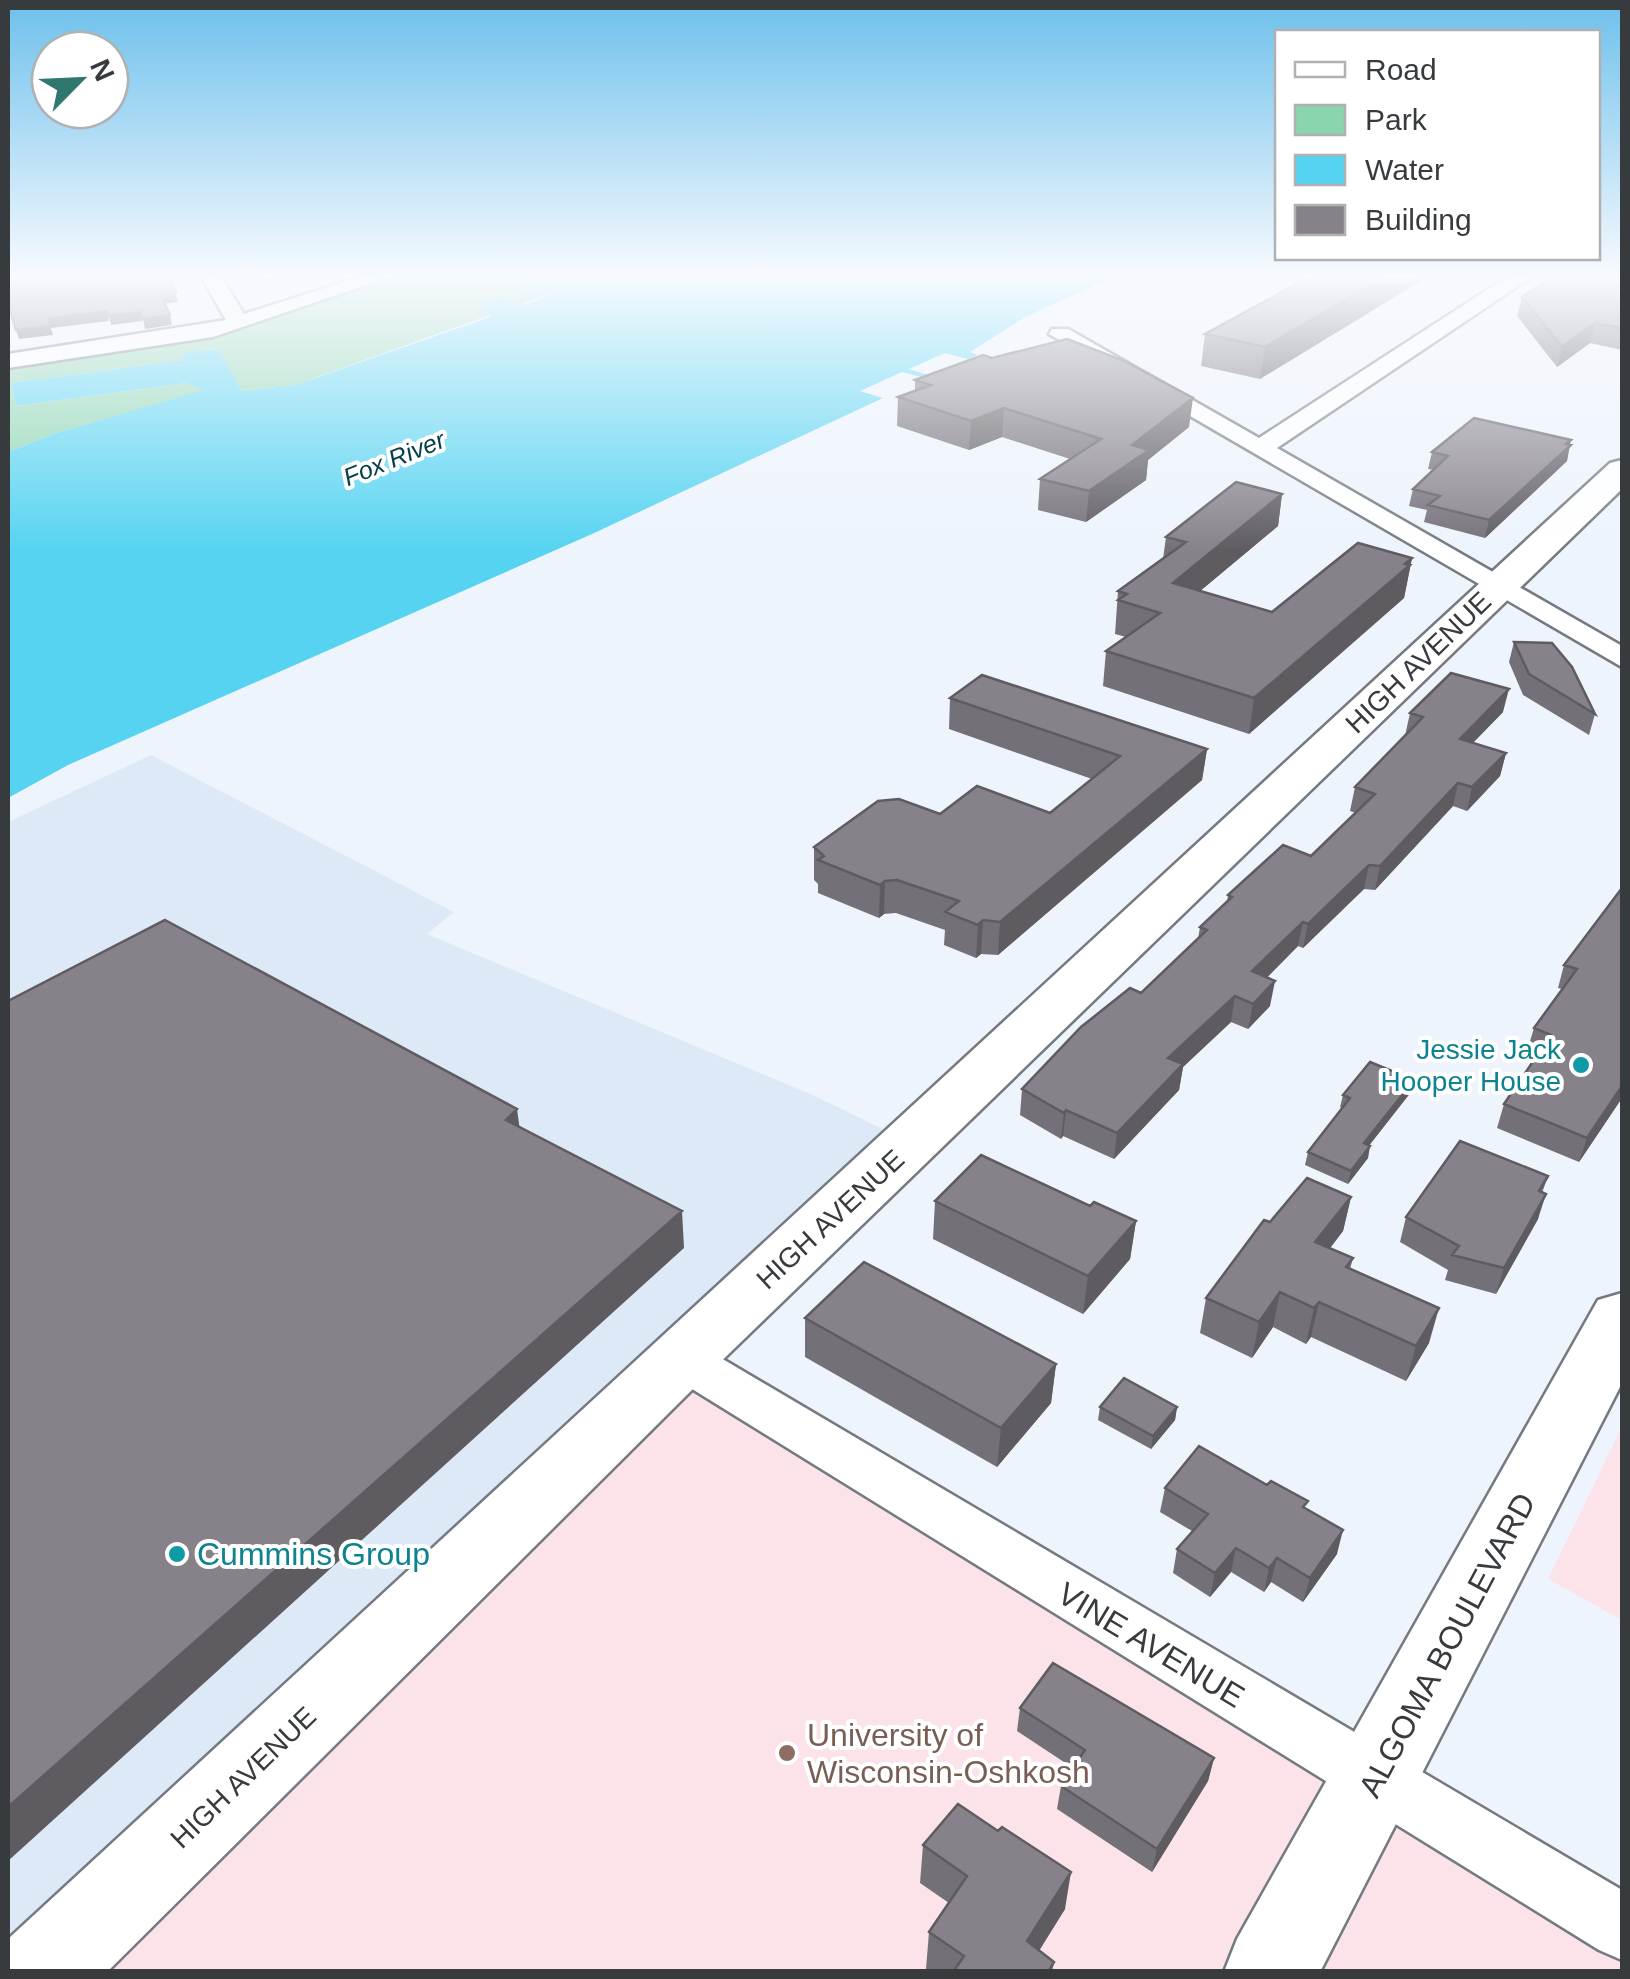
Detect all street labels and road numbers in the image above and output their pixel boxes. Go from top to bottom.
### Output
street label: HIGH AVENUE [1339,585,1497,739]
street label: HIGH AVENUE [751,1143,910,1295]
street label: ALGOMA BOULEVARD [1352,1487,1542,1803]
street label: VINE AVENUE [1051,1575,1251,1715]
street label: HIGH AVENUE [164,1700,322,1854]

